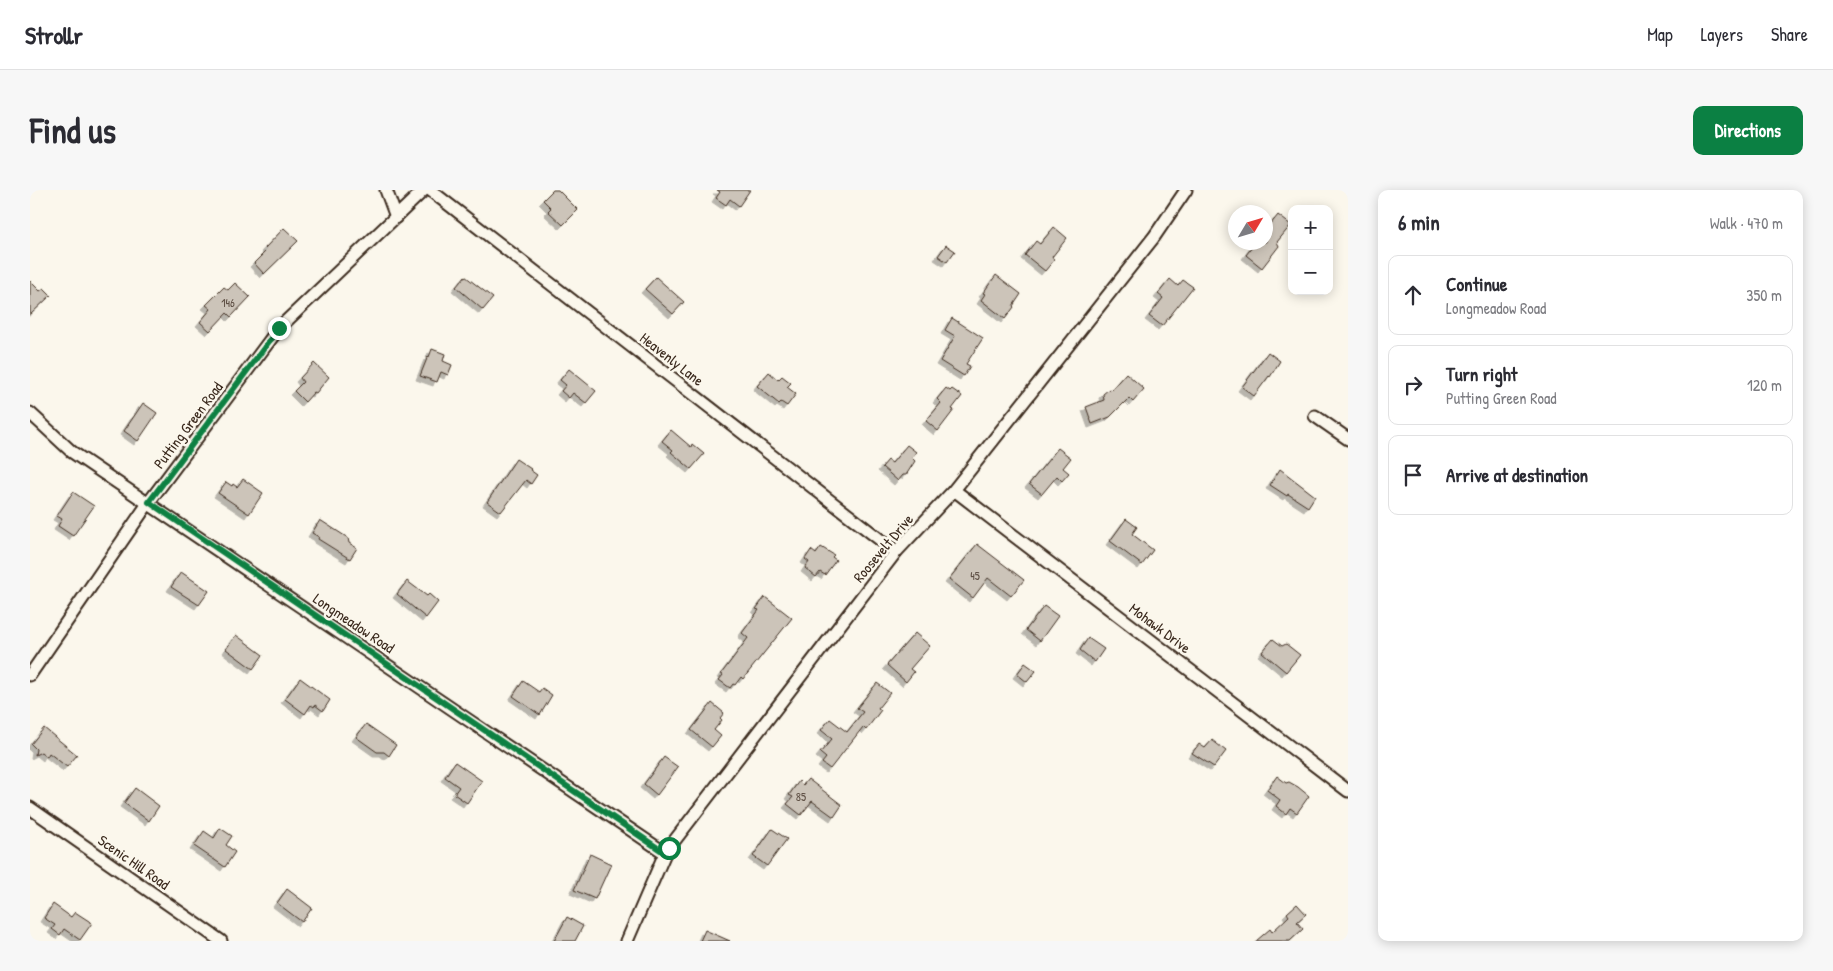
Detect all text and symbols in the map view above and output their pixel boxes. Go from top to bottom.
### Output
text: Strollr [25,19,83,51]
text: Map [1647,22,1673,47]
text: Layers [1701,22,1743,47]
text: Share [1771,22,1808,47]
button: Directions [1693,106,1803,155]
text: Find us [30,107,116,154]
north arrow [1228,205,1273,250]
map controls [1288,205,1333,295]
button: + [1288,205,1333,250]
text: 6 min [1398,208,1440,237]
text: Walk · 470 m [1710,212,1783,234]
button: − [1288,250,1333,295]
text: Continue [1446,271,1507,297]
icon: ahead [1399,281,1427,309]
text: 350 m [1746,284,1782,306]
house number: 146 [221,294,235,311]
text: Longmeadow Road [1446,297,1546,319]
route end [268,317,291,340]
street label: Heavenly Lane [636,327,708,391]
text: Turn right [1446,361,1517,387]
icon: right [1399,371,1427,399]
text: 120 m [1747,374,1782,396]
street label: Putting Green Road [148,377,228,473]
text: Putting Green Road [1446,387,1556,409]
icon: arrive [1399,461,1427,489]
text: Arrive at destination [1446,462,1588,488]
street label: Roosevelt Drive [848,509,918,587]
house number: 45 [970,567,980,584]
street label: Longmeadow Road [309,588,399,658]
street label: Mohawk Drive [1125,598,1195,658]
house number: 85 [796,788,806,805]
street label: Scenic Hill Road [94,830,174,894]
route start [658,837,681,860]

